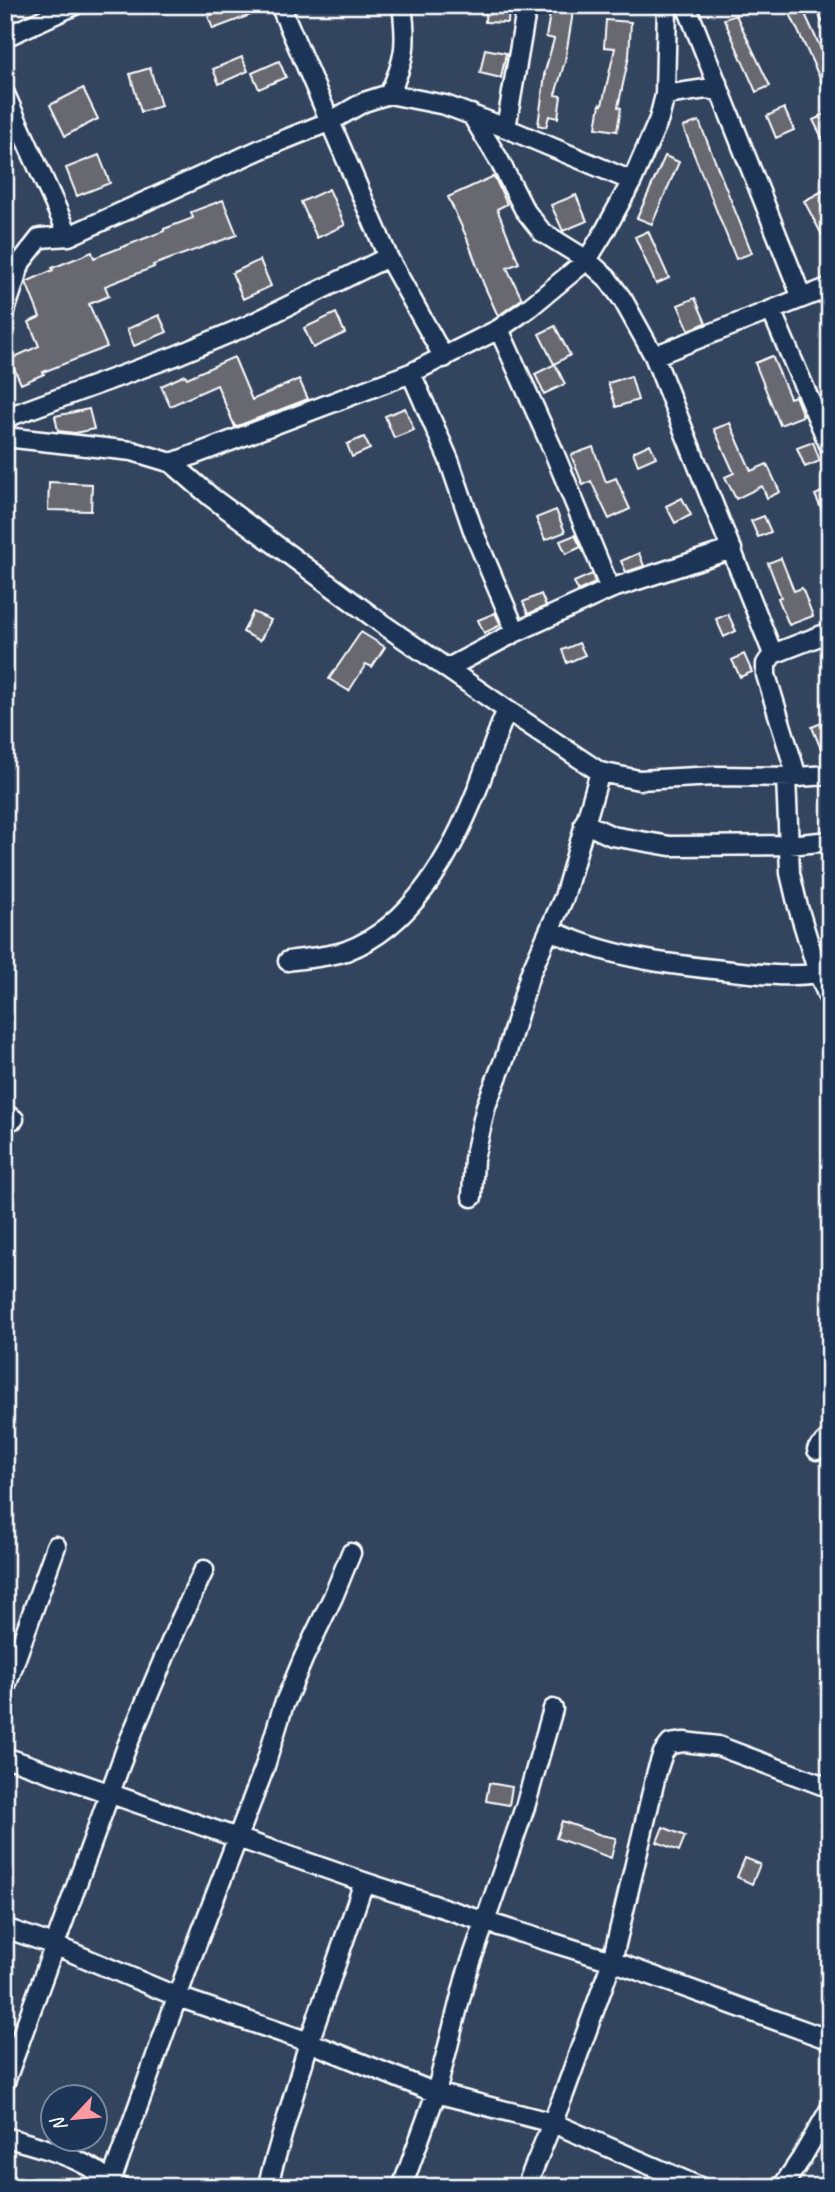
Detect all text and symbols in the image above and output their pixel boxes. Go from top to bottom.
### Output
north arrow [38,2084,108,2154]
text: N [45,2112,73,2136]

